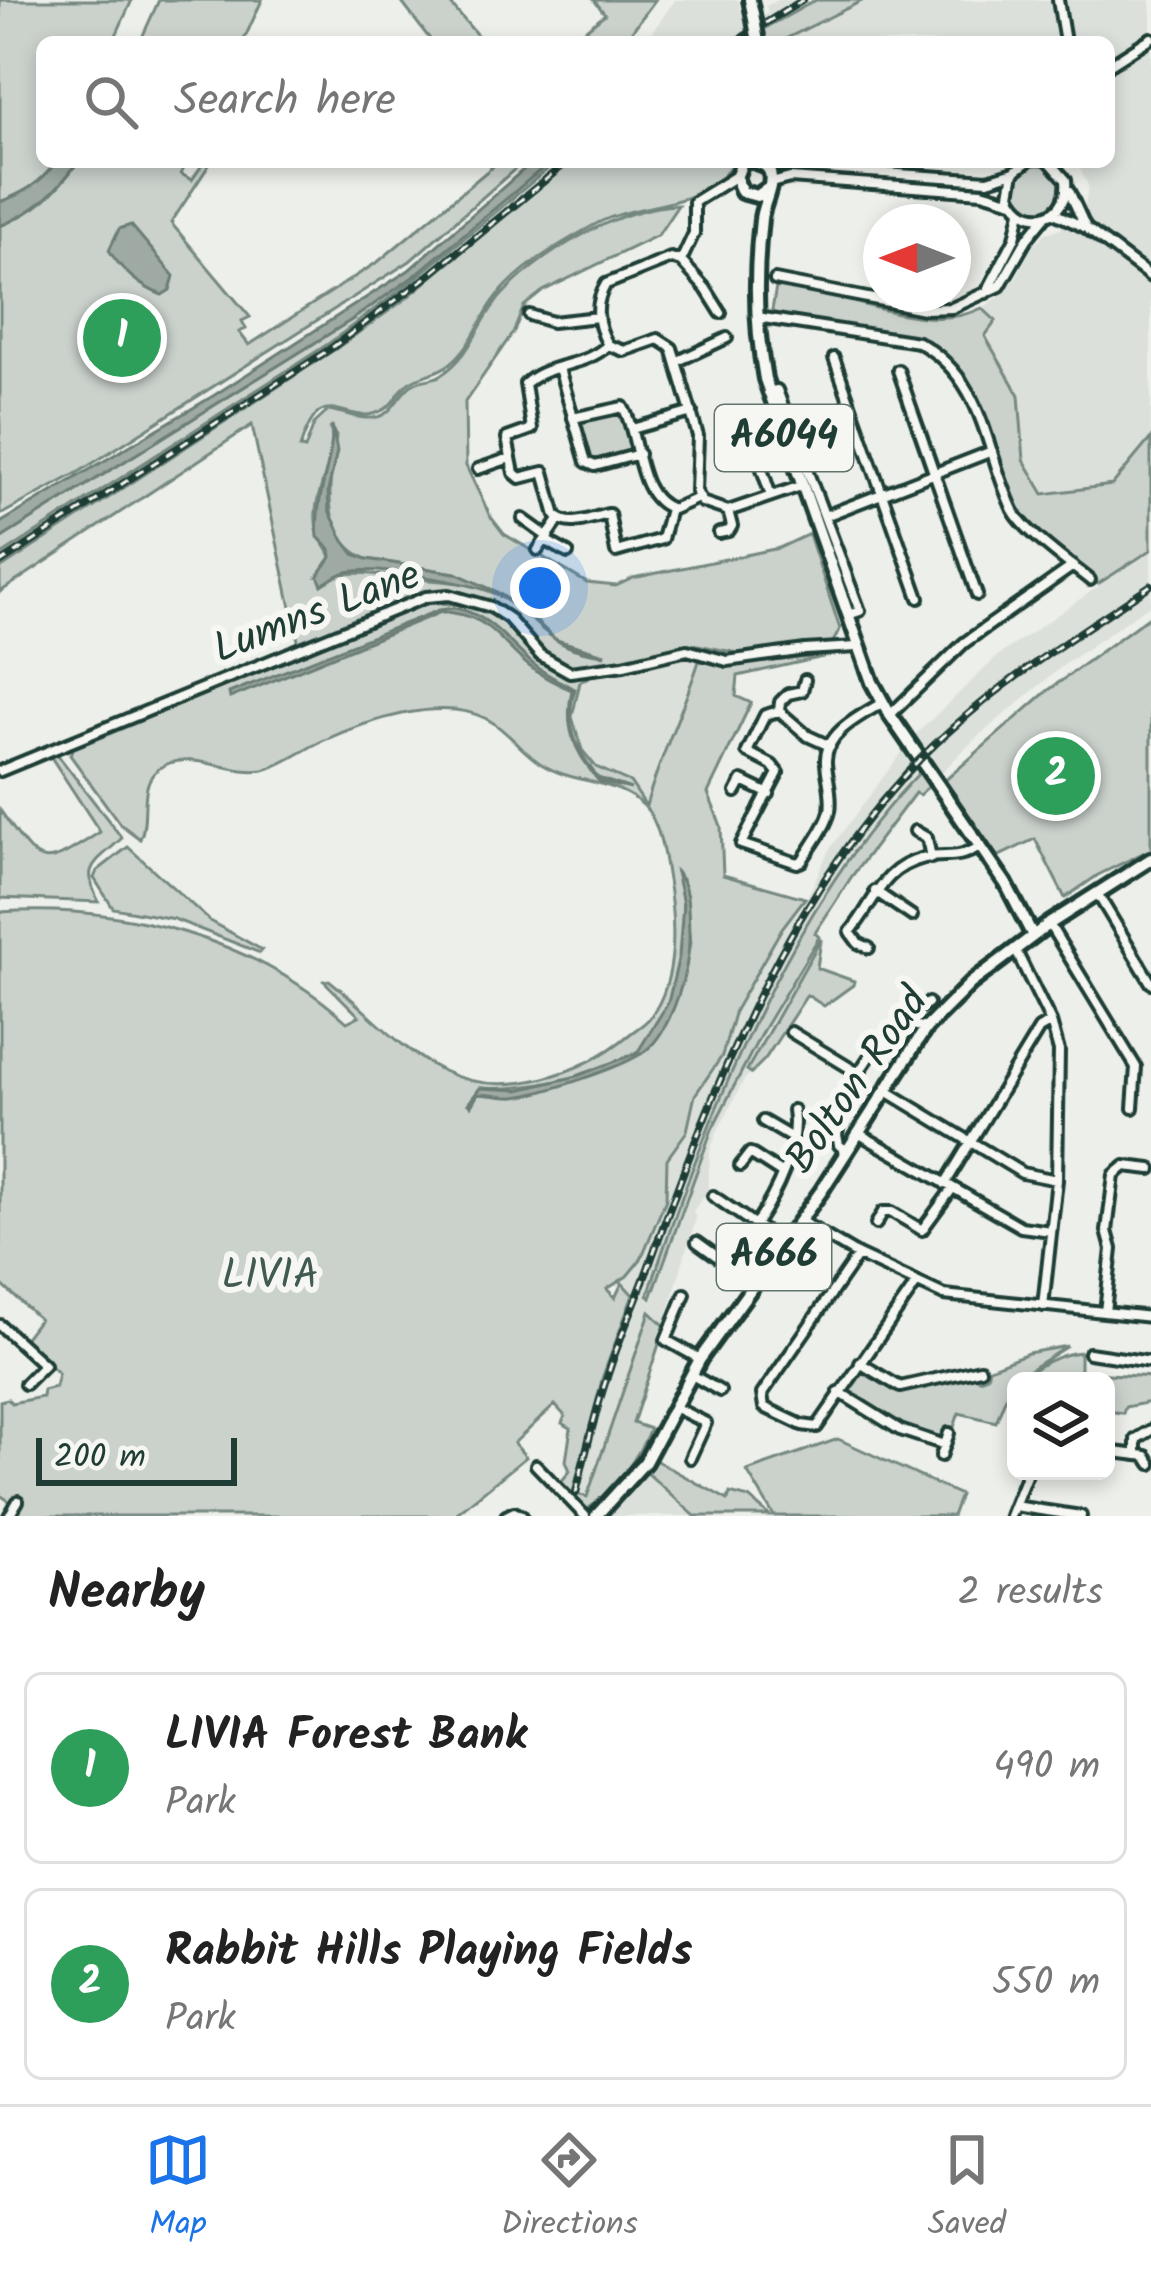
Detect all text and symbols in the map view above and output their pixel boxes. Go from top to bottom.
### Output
search box [36,36,1115,168]
text: Search here [174,66,396,138]
icon: search [78,69,144,135]
north arrow [863,204,971,312]
pin: 1 [83,293,161,383]
road number: A6044 [715,405,853,471]
street label: Lumns Lane [203,543,431,683]
your location [510,558,570,618]
pin: 2 [1017,731,1095,821]
street label: Bolton Road [769,973,948,1188]
road number: A666 [717,1224,831,1290]
park label: LIVIA [222,1243,318,1310]
map controls [1007,1372,1115,1480]
button: layers [1007,1372,1115,1480]
scale bar [36,1432,237,1485]
text: 200 m [54,1432,146,1485]
text: Nearby [48,1554,205,1635]
text: 2 results [958,1563,1103,1625]
text: LIVIA Forest Bank [165,1701,527,1773]
text: 1 [84,1737,96,1799]
text: 490 m [993,1737,1100,1799]
text: Park [165,1773,236,1835]
text: Rabbit Hills Playing Fields [165,1917,693,1989]
text: 2 [79,1953,101,2015]
text: 550 m [992,1953,1100,2015]
text: Park [165,1989,236,2051]
tab: Map [145,2127,211,2252]
tab: Directions [501,2127,638,2252]
tab: Saved [928,2127,1006,2252]

